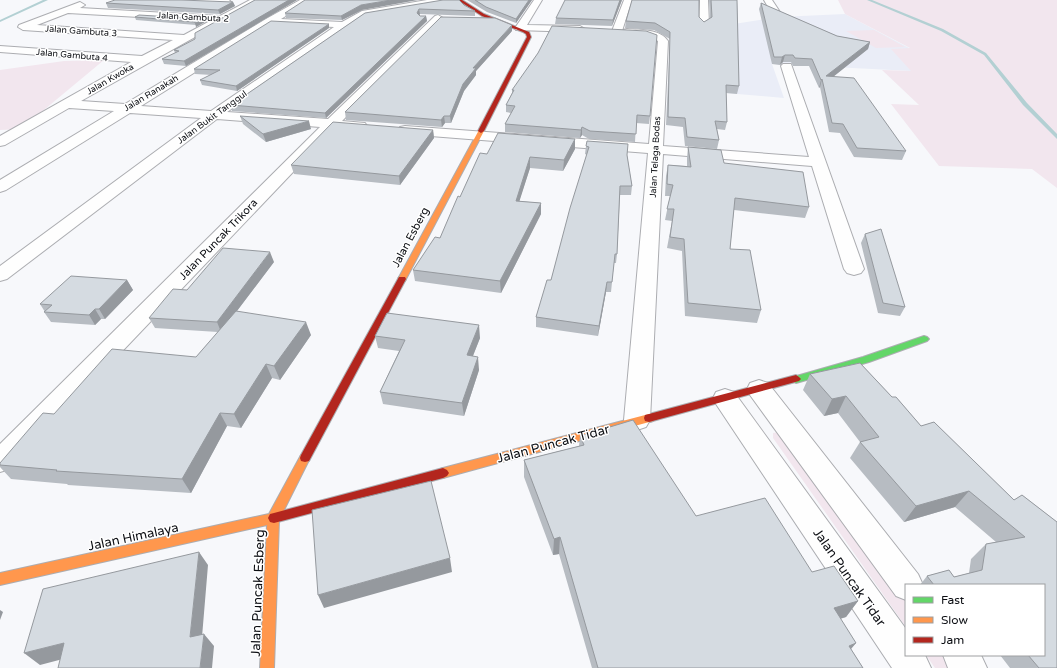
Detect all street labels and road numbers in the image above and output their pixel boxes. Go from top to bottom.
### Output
street label: Jalan Gambuta 2 [157,10,229,25]
street label: Jalan Gambuta 3 [45,23,117,40]
street label: Jalan Gambuta 4 [36,47,109,64]
street label: Jalan Kwoka [85,61,136,97]
street label: Jalan Ranakah [122,73,181,114]
street label: Jalan Bukit Tanggul [175,88,249,146]
street label: Jalan Telaga Bodas [648,116,663,198]
street label: Jalan Puncak Trikora [176,196,260,282]
street label: Jalan Esberg [389,205,432,270]
street label: Jalan Puncak Tidar [495,421,611,467]
street label: Jalan Himalaya [87,520,180,554]
street label: Jalan Puncak Tidar [809,526,889,630]
street label: Jalan Puncak Esberg [248,529,268,657]

